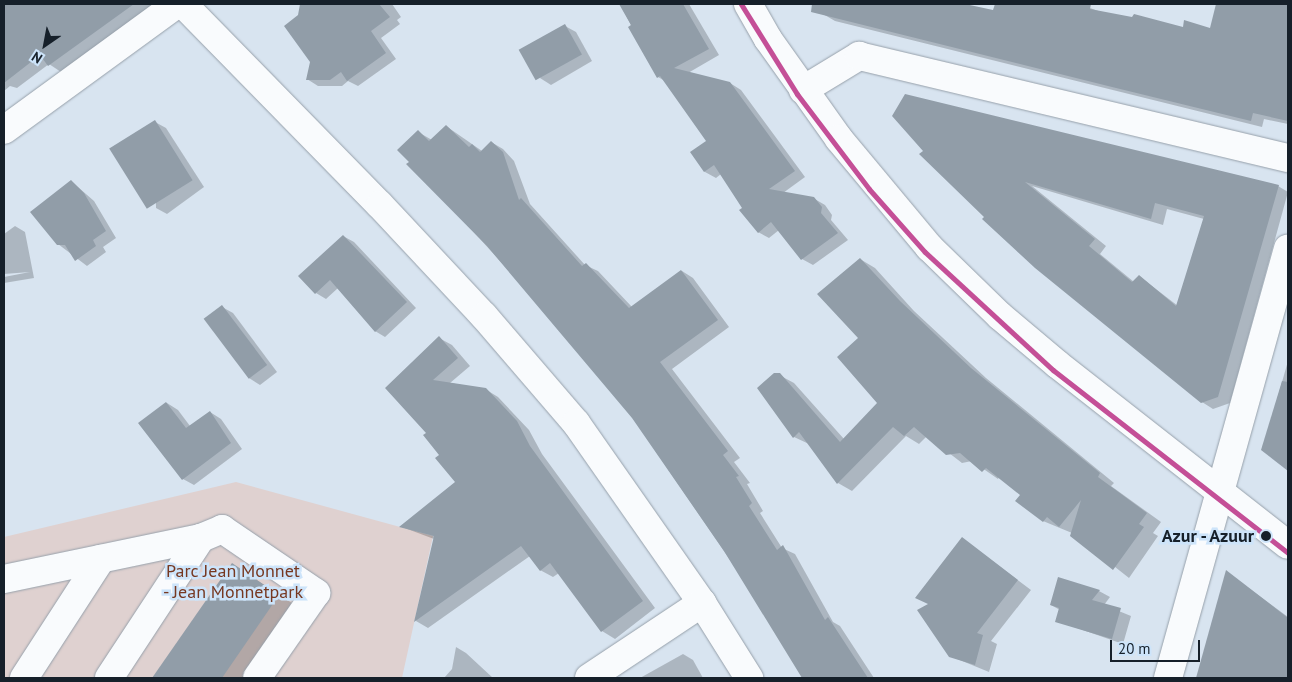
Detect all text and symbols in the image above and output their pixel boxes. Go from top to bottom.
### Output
north arrow [20,20,70,70]
text: N [28,48,46,68]
place label: Azur - Azuur [1159,525,1254,547]
marker: Azur - Azuur [1258,528,1274,544]
park label: Parc Jean Monnet - Jean Monnetpark [162,561,304,604]
scale bar [1112,630,1202,662]
text: 20 m [1118,639,1151,658]

